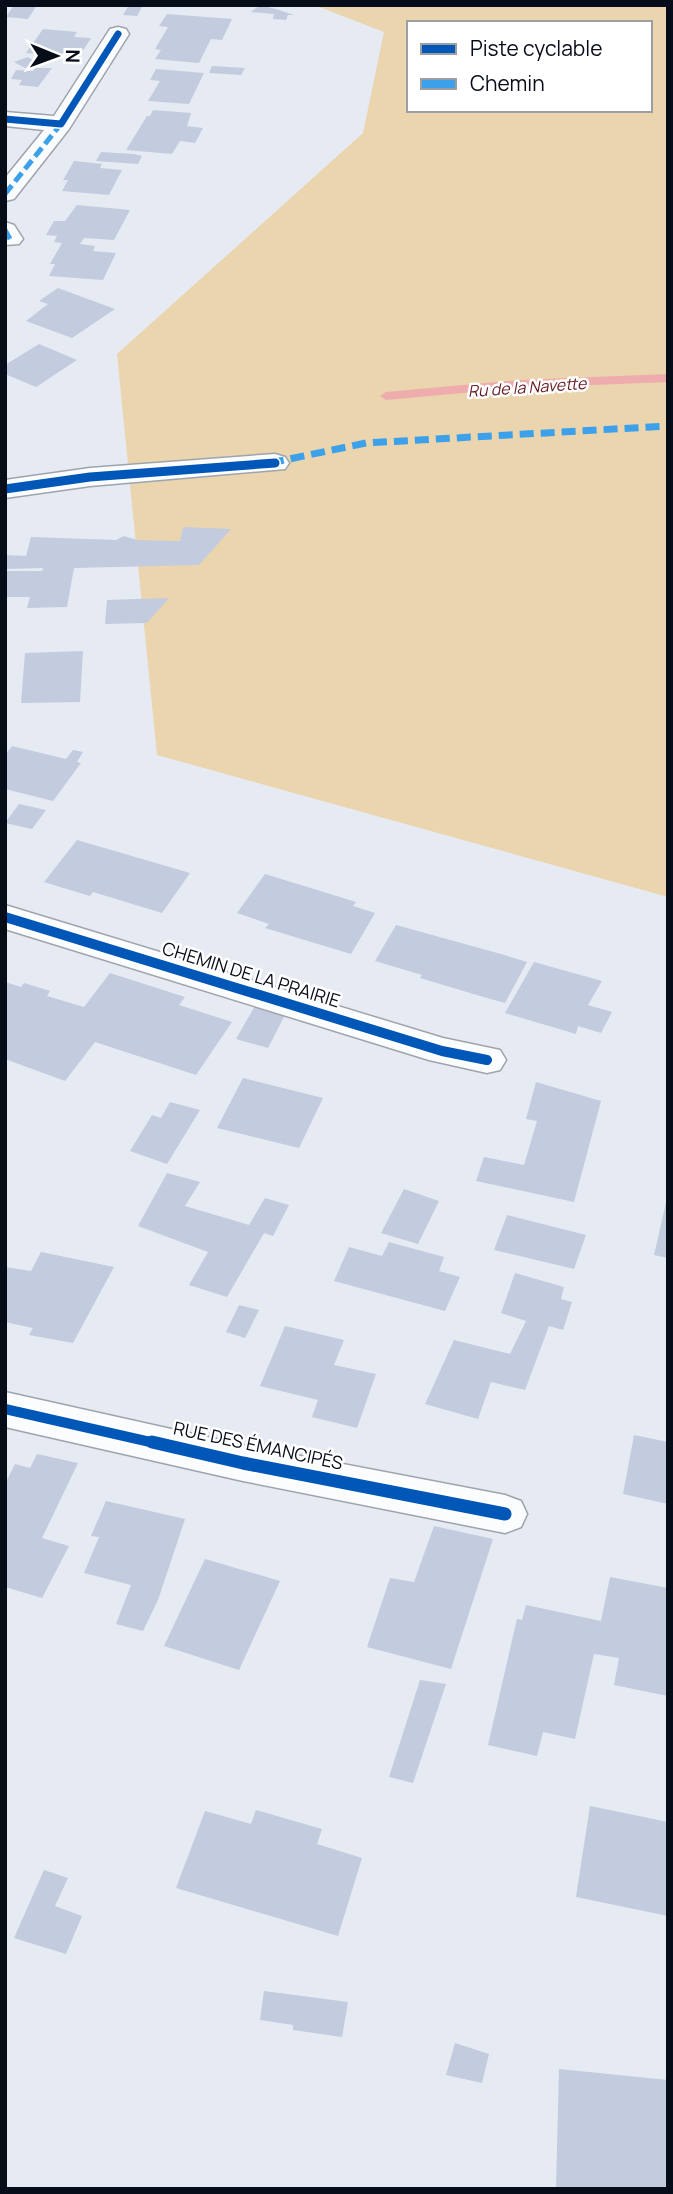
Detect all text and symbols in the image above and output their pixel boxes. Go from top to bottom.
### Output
north arrow [21,21,91,91]
legend [407,21,652,112]
text: Piste cyclable [470,34,602,62]
text: N [60,49,86,63]
text: Chemin [470,69,545,97]
water label: Ru de la Navette [467,372,589,402]
street label: CHEMIN DE LA PRAIRIE [160,936,343,1012]
street label: RUE DES ÉMANCIPÉS [171,1415,345,1475]

